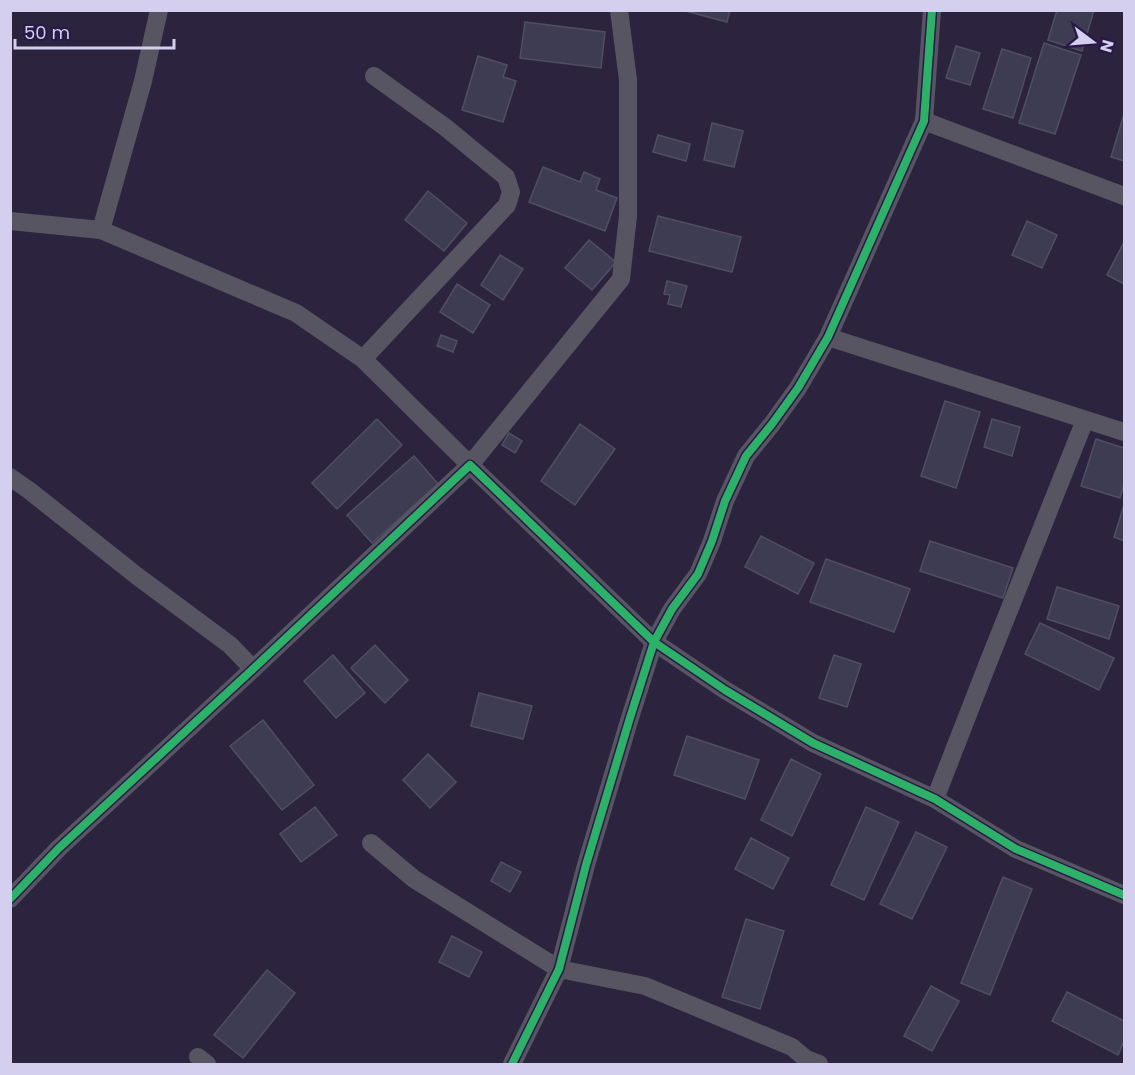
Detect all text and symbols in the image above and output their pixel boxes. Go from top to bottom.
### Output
scale bar [15,12,174,50]
north arrow [1063,12,1123,72]
text: 50 m [24,20,70,45]
text: N [1094,37,1120,55]

